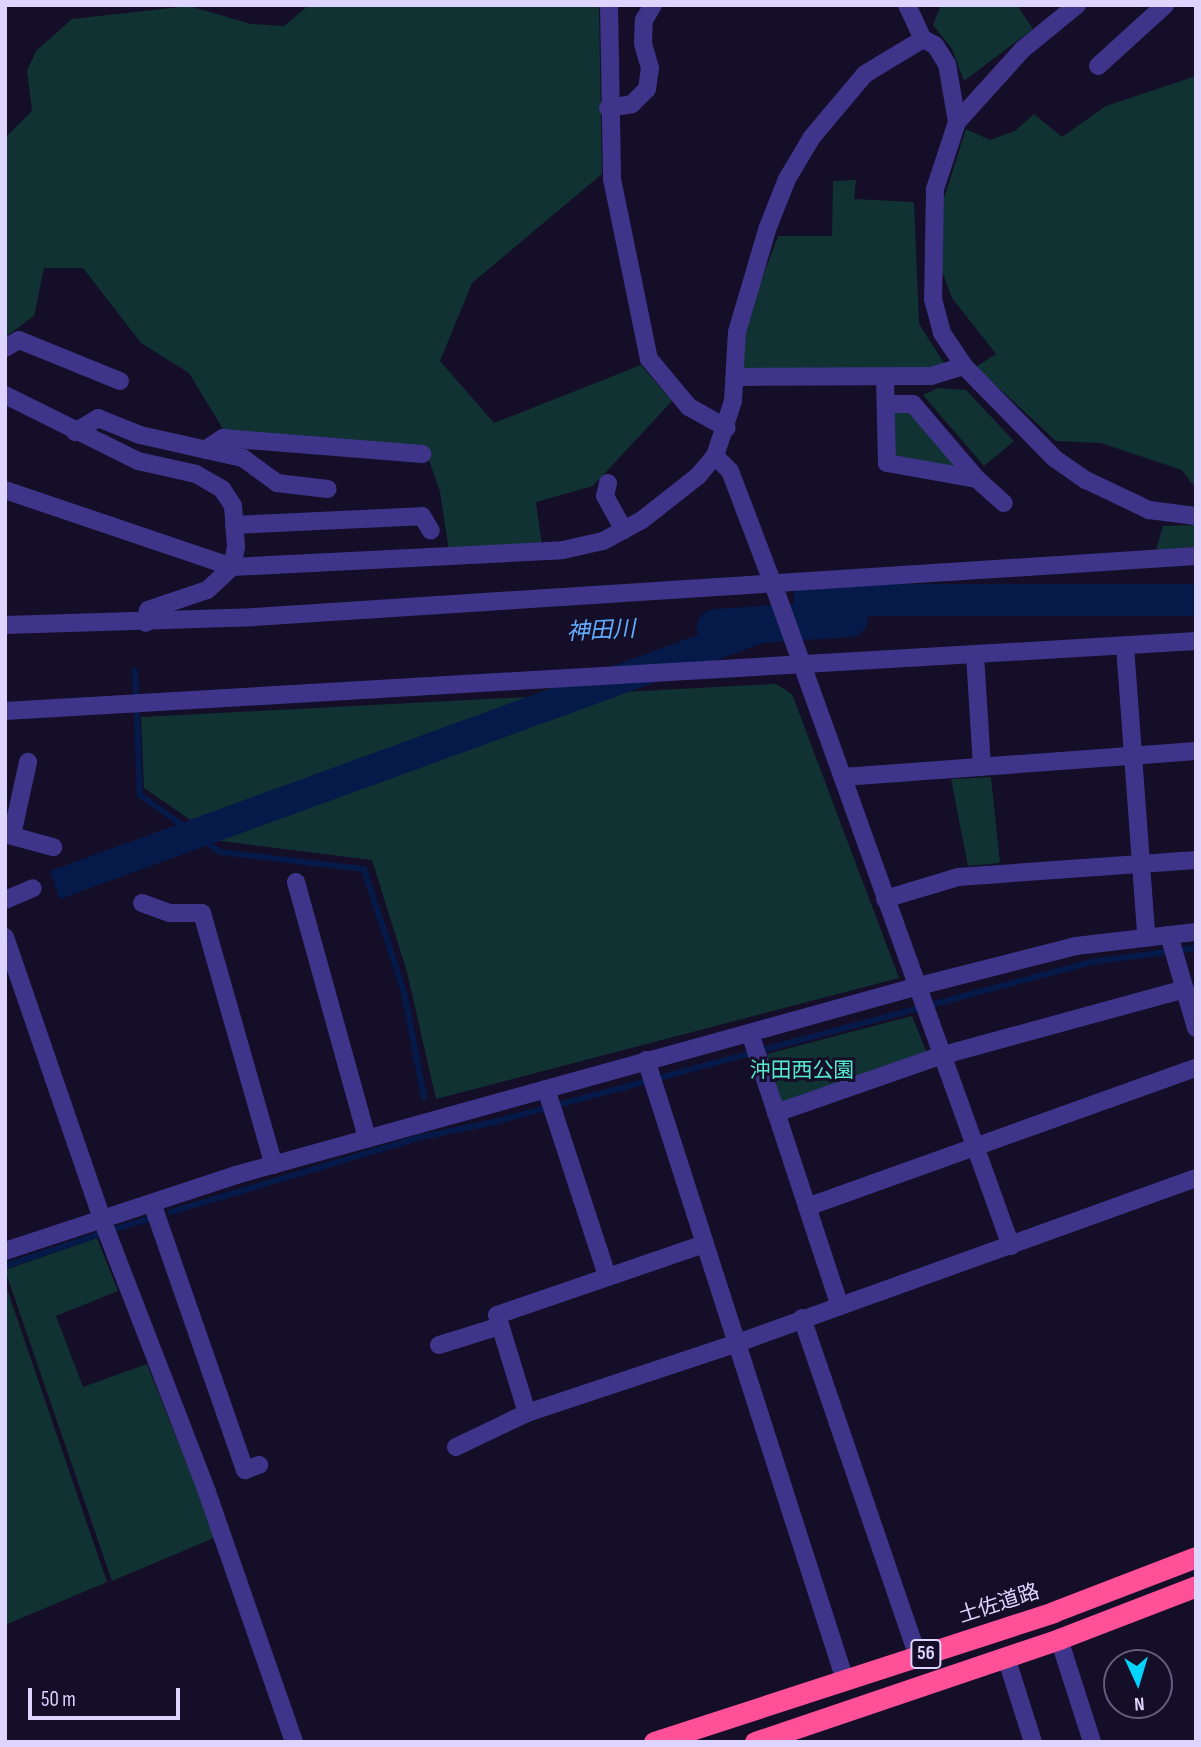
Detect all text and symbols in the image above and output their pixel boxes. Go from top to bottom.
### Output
water label: 神田川 [566,615,636,647]
park label: 沖田西公園 [750,1058,854,1084]
street label: 土佐道路 [955,1579,1043,1629]
road number: 56 [910,1638,942,1670]
north arrow [1103,1649,1173,1719]
scale bar [32,1674,184,1718]
text: 50 m [41,1687,76,1712]
text: N [1133,1692,1145,1715]

